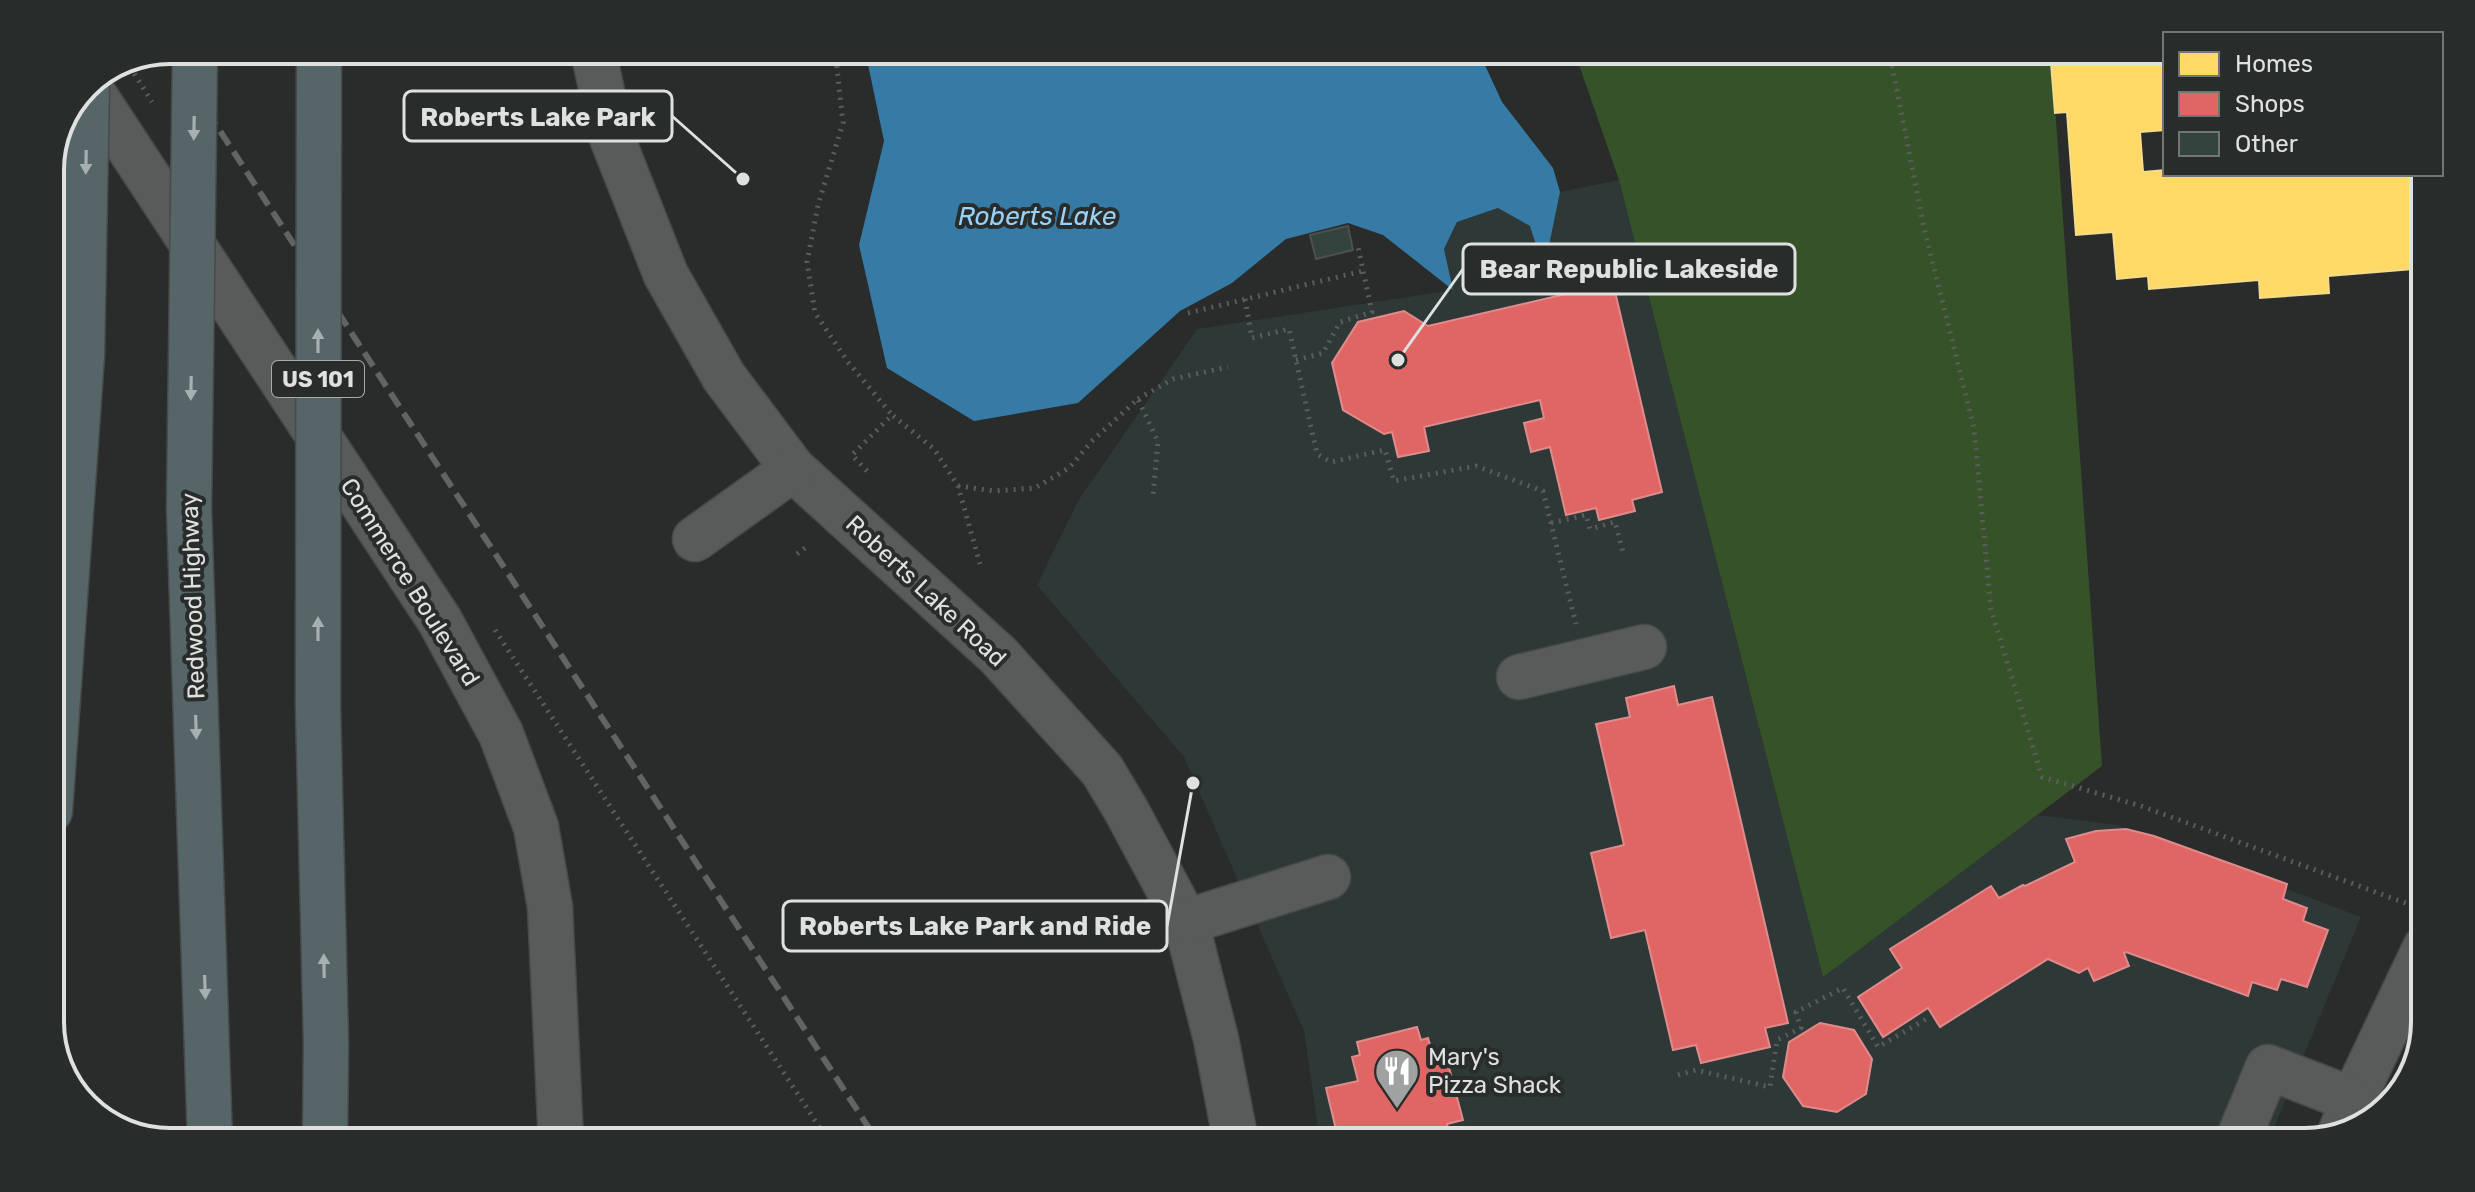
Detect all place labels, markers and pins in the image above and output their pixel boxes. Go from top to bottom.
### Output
callout: Roberts Lake Park [404,91,672,141]
callout: Bear Republic Lakeside [1463,244,1795,294]
callout: Roberts Lake Park and Ride [783,901,1167,951]
place label: Mary's Pizza Shack [1428,1043,1562,1099]
restaurant icon: Mary's Pizza Shack [1373,1047,1421,1110]

